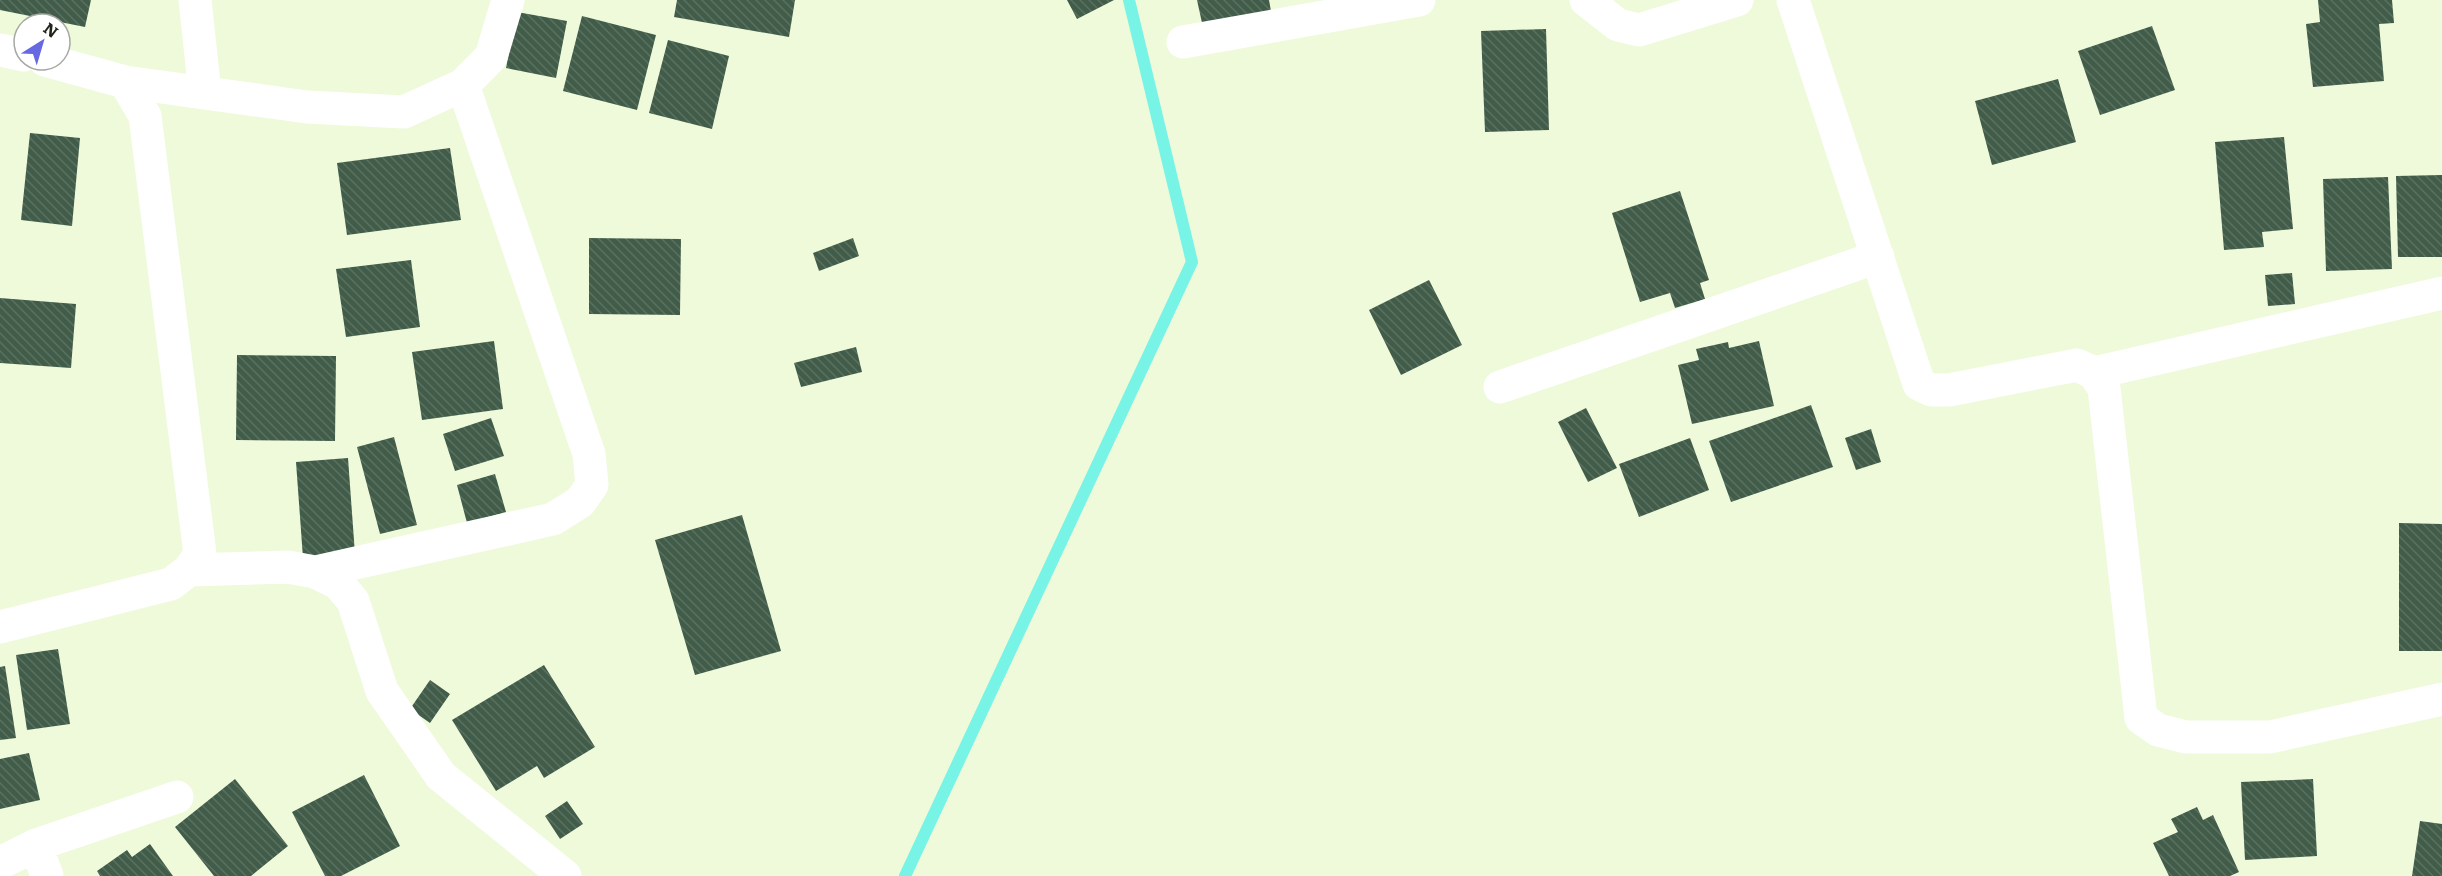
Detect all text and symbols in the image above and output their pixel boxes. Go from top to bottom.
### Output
north arrow [12,12,72,72]
text: N [39,16,64,43]

